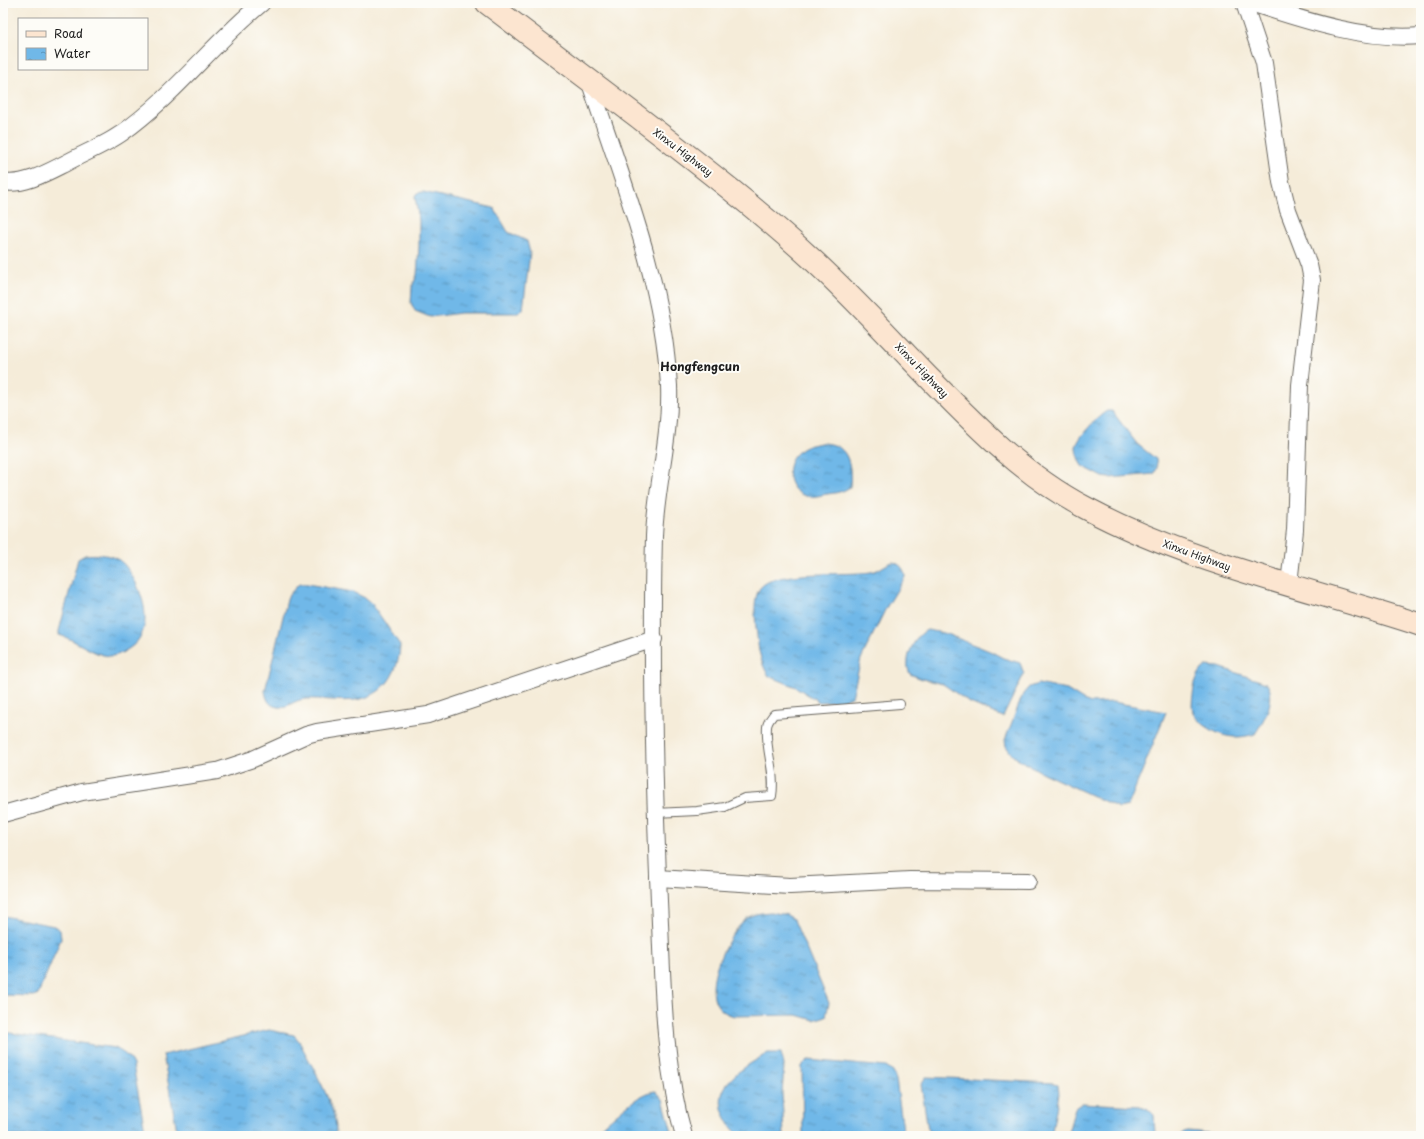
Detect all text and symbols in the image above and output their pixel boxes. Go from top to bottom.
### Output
legend [18,18,148,70]
text: Road [54,24,83,42]
text: Water [54,44,91,62]
street label: Xinxu Highway [650,124,716,180]
street label: Xinxu Highway [892,339,952,401]
district label: Hongfengcun [660,357,740,375]
street label: Xinxu Highway [1161,535,1233,575]

